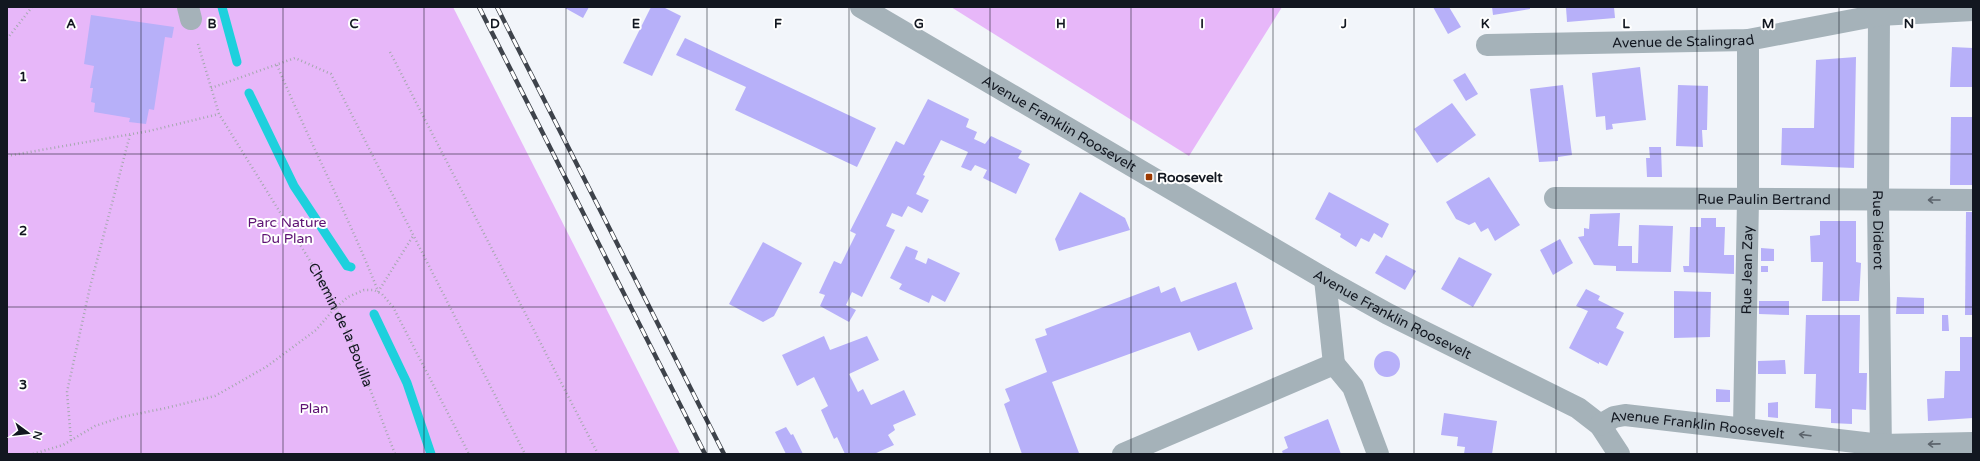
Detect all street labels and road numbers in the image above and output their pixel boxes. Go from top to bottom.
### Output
street label: Avenue de Stalingrad [1612,31,1756,51]
street label: Avenue Franklin Roosevelt [979,71,1140,176]
street label: Rue Paulin Bertrand [1697,190,1831,208]
street label: Rue Diderot [1869,190,1887,271]
street label: Rue Jean Zay [1737,225,1756,315]
street label: Chemin de la Bouilla [305,259,377,389]
street label: Avenue Franklin Roosevelt [1310,266,1475,363]
street label: Avenue Franklin Roosevelt [1608,406,1786,442]

